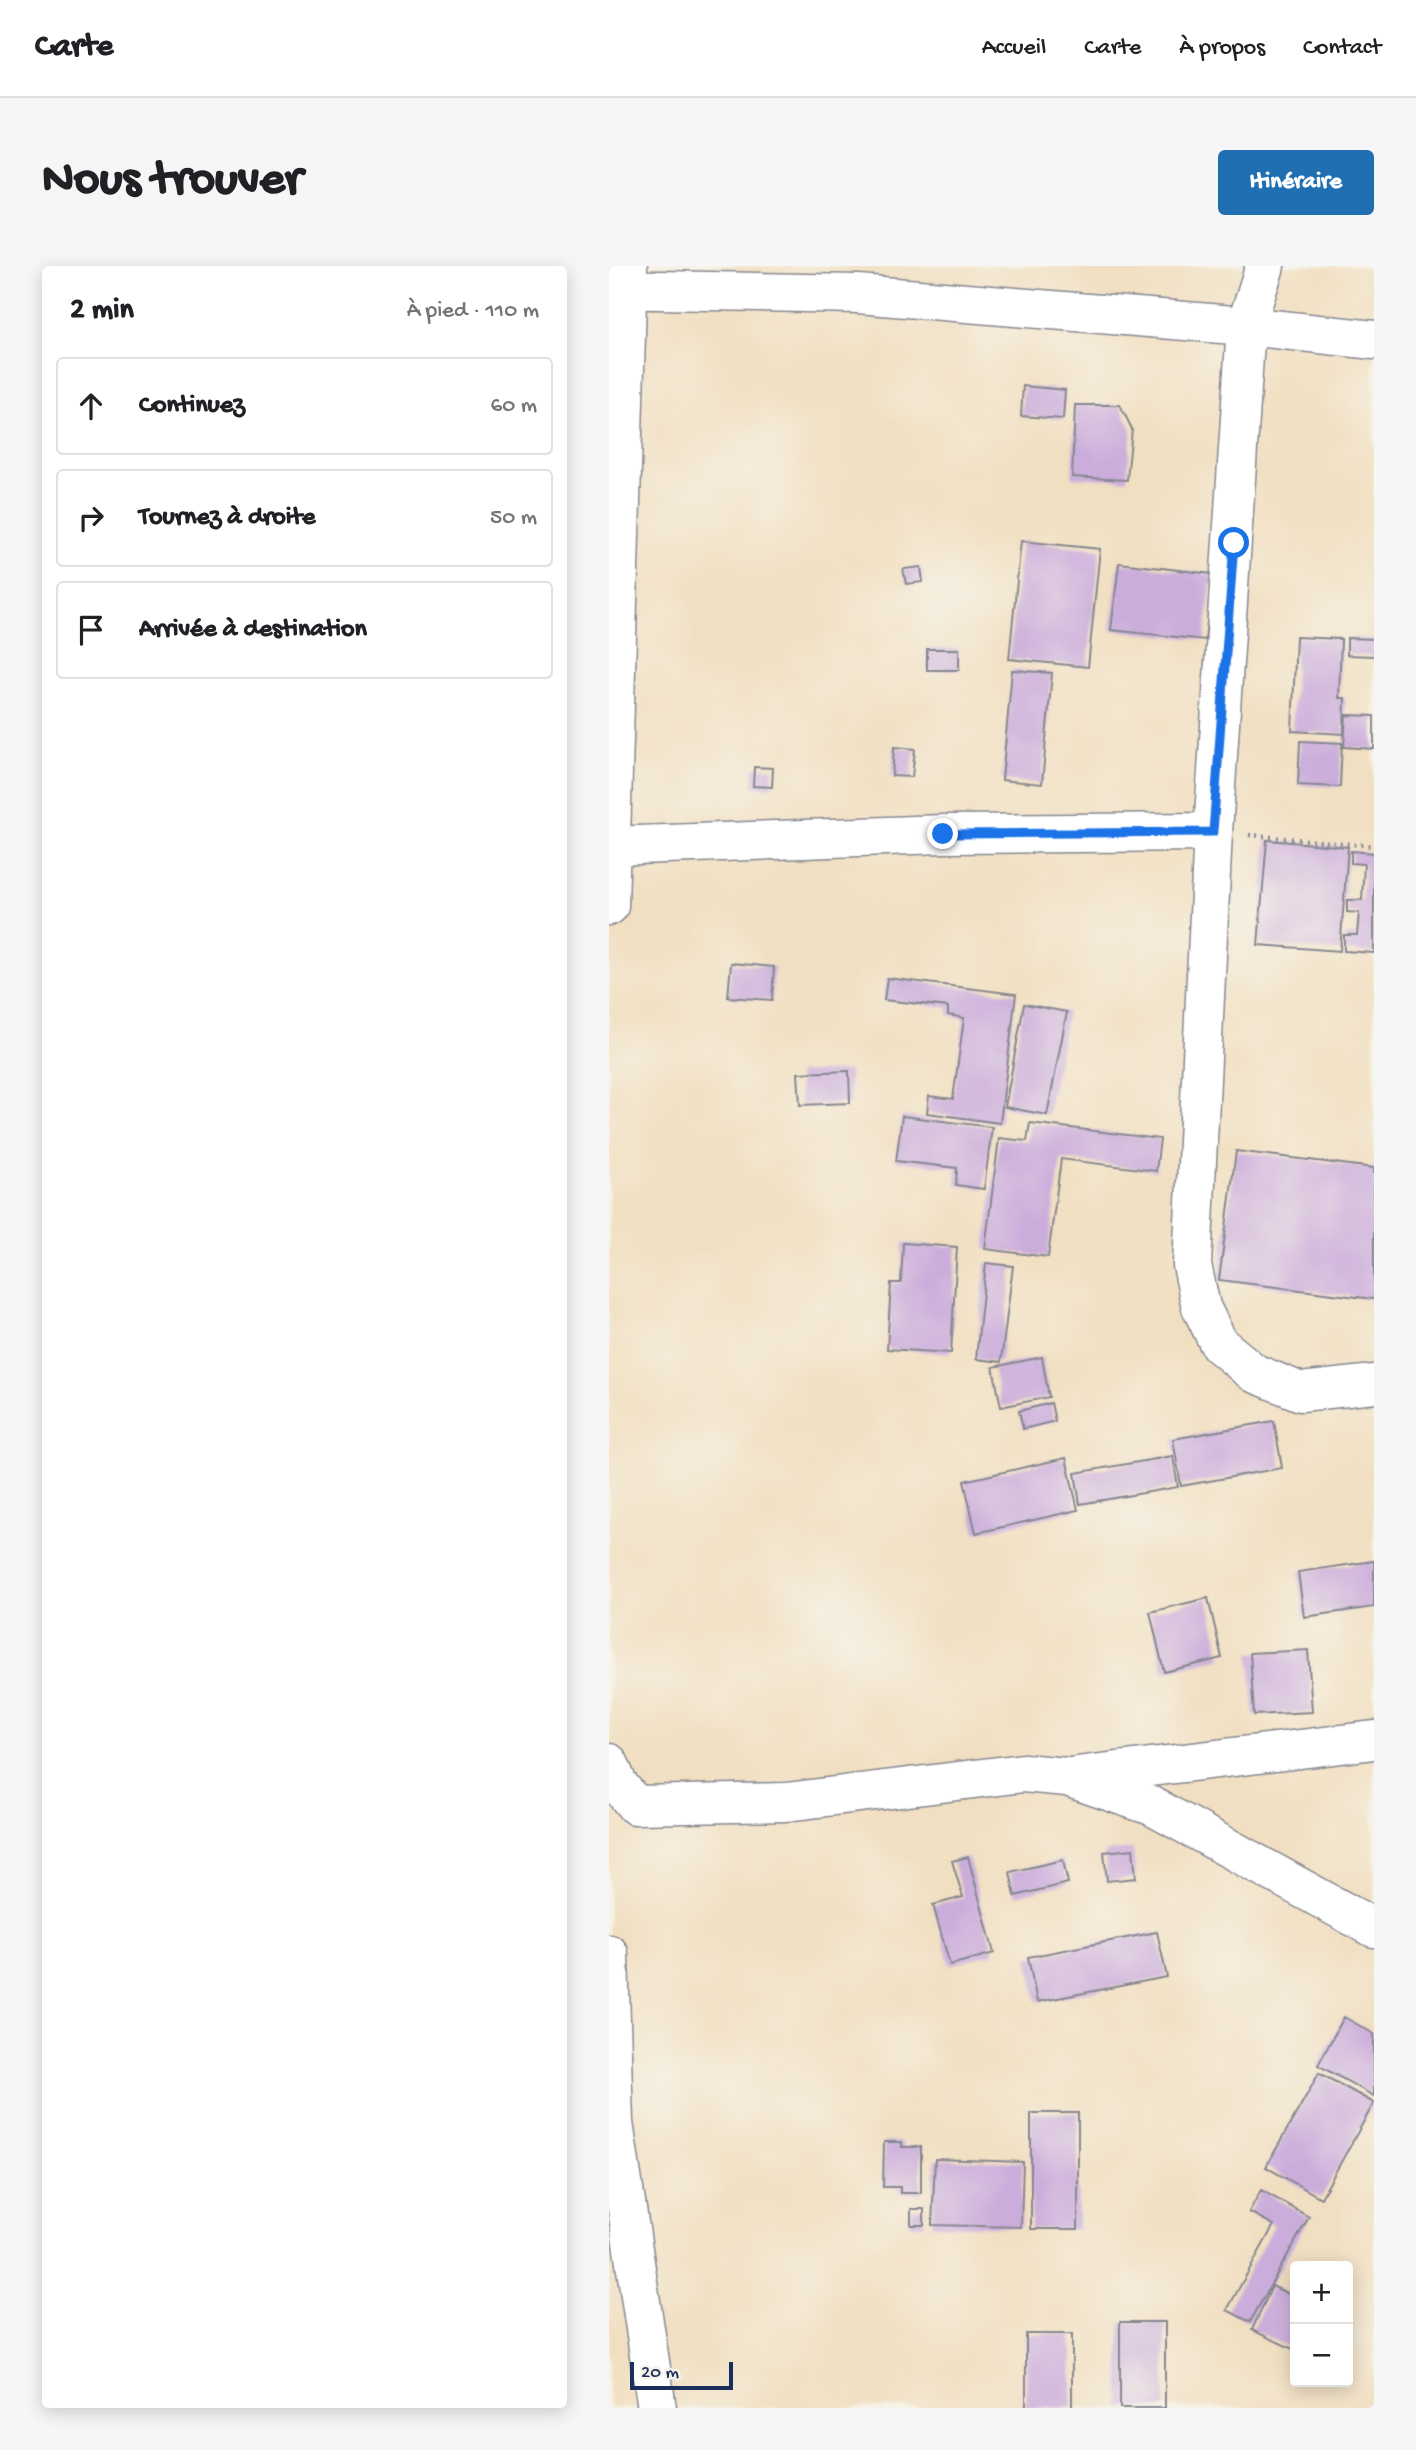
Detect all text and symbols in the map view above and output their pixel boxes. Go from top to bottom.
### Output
text: Carte [35,29,113,67]
text: Accueil [982,34,1046,63]
text: Carte [1084,34,1141,63]
text: À propos [1179,34,1265,63]
text: Contact [1303,34,1381,63]
button: Itinéraire [1218,150,1374,215]
text: Nous trouver [42,153,302,211]
text: 2 min [70,294,134,329]
text: À pied · 110 m [407,298,539,325]
icon: ahead [72,387,110,425]
text: Continuez [139,391,245,422]
text: 60 m [491,393,537,420]
icon: right [72,499,110,537]
text: Tournez à droite [139,503,316,534]
text: 50 m [490,505,537,532]
route start [1218,527,1249,558]
icon: arrive [72,611,110,649]
text: Arrivée à destination [139,615,367,646]
route end [927,818,958,849]
map controls [1290,2261,1353,2387]
button: + [1290,2261,1353,2324]
button: − [1290,2324,1353,2387]
scale bar [630,2359,733,2391]
text: 20 m [641,2362,679,2385]

